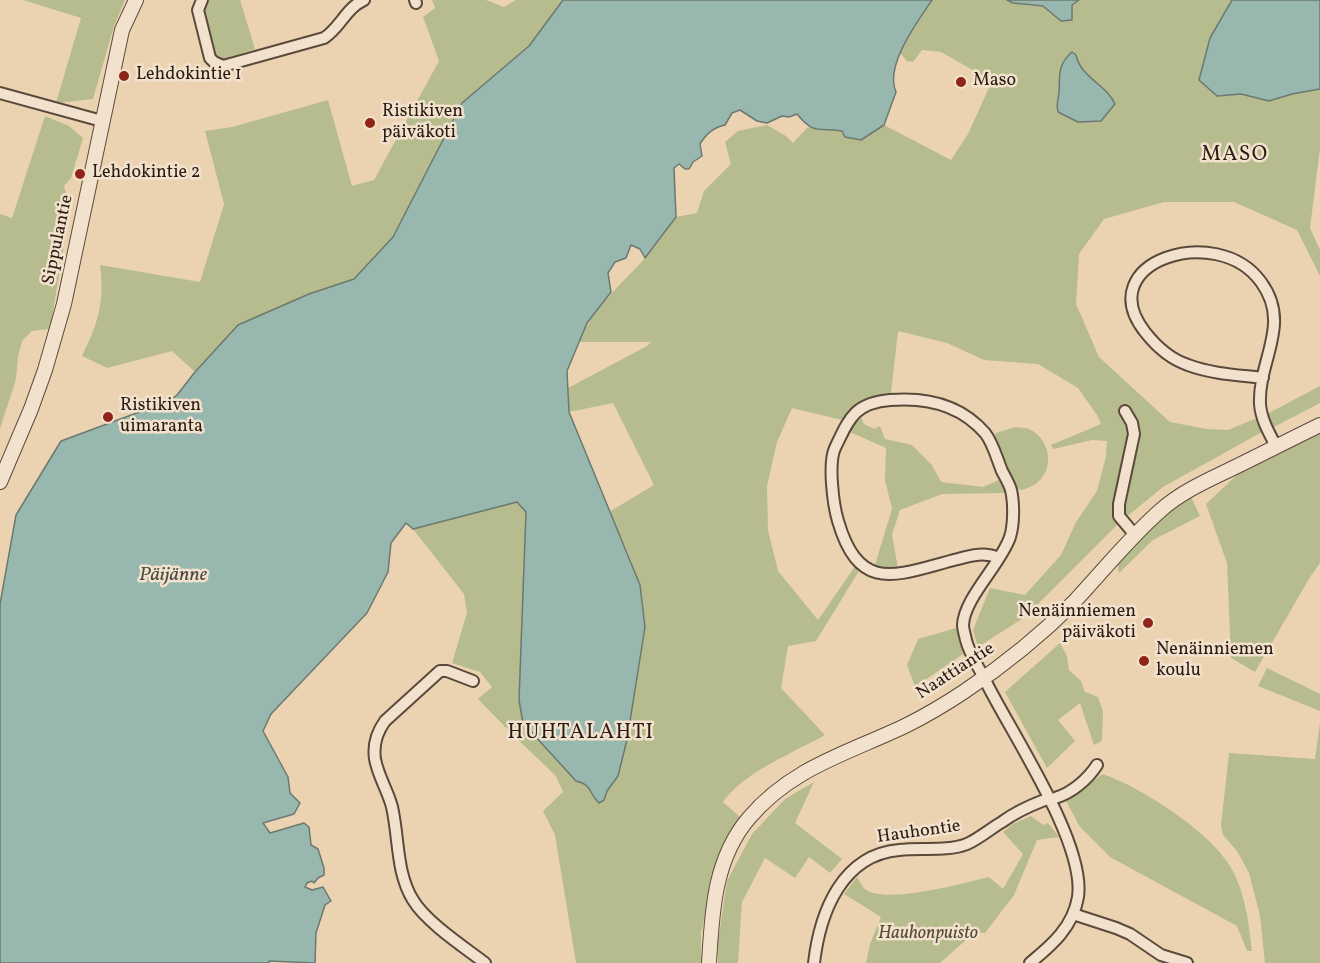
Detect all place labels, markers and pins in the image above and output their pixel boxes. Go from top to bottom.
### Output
place label: Lehdokintie 1 [136,65,242,87]
marker: Lehdokintie 1 [117,69,131,83]
place label: Maso [973,71,1016,93]
marker: Maso [954,75,968,89]
place label: Ristikiven päiväkoti [382,102,463,144]
marker: Ristikiven päiväkoti [363,116,377,130]
place label: Lehdokintie 2 [92,163,200,185]
marker: Lehdokintie 2 [73,167,87,181]
place label: Ristikiven uimaranta [120,396,203,438]
marker: Ristikiven uimaranta [101,410,115,424]
place label: Nenäinniemen päiväkoti [1018,602,1136,644]
marker: Nenäinniemen päiväkoti [1141,616,1155,630]
place label: Nenäinniemen koulu [1156,640,1274,682]
marker: Nenäinniemen koulu [1137,654,1151,668]

